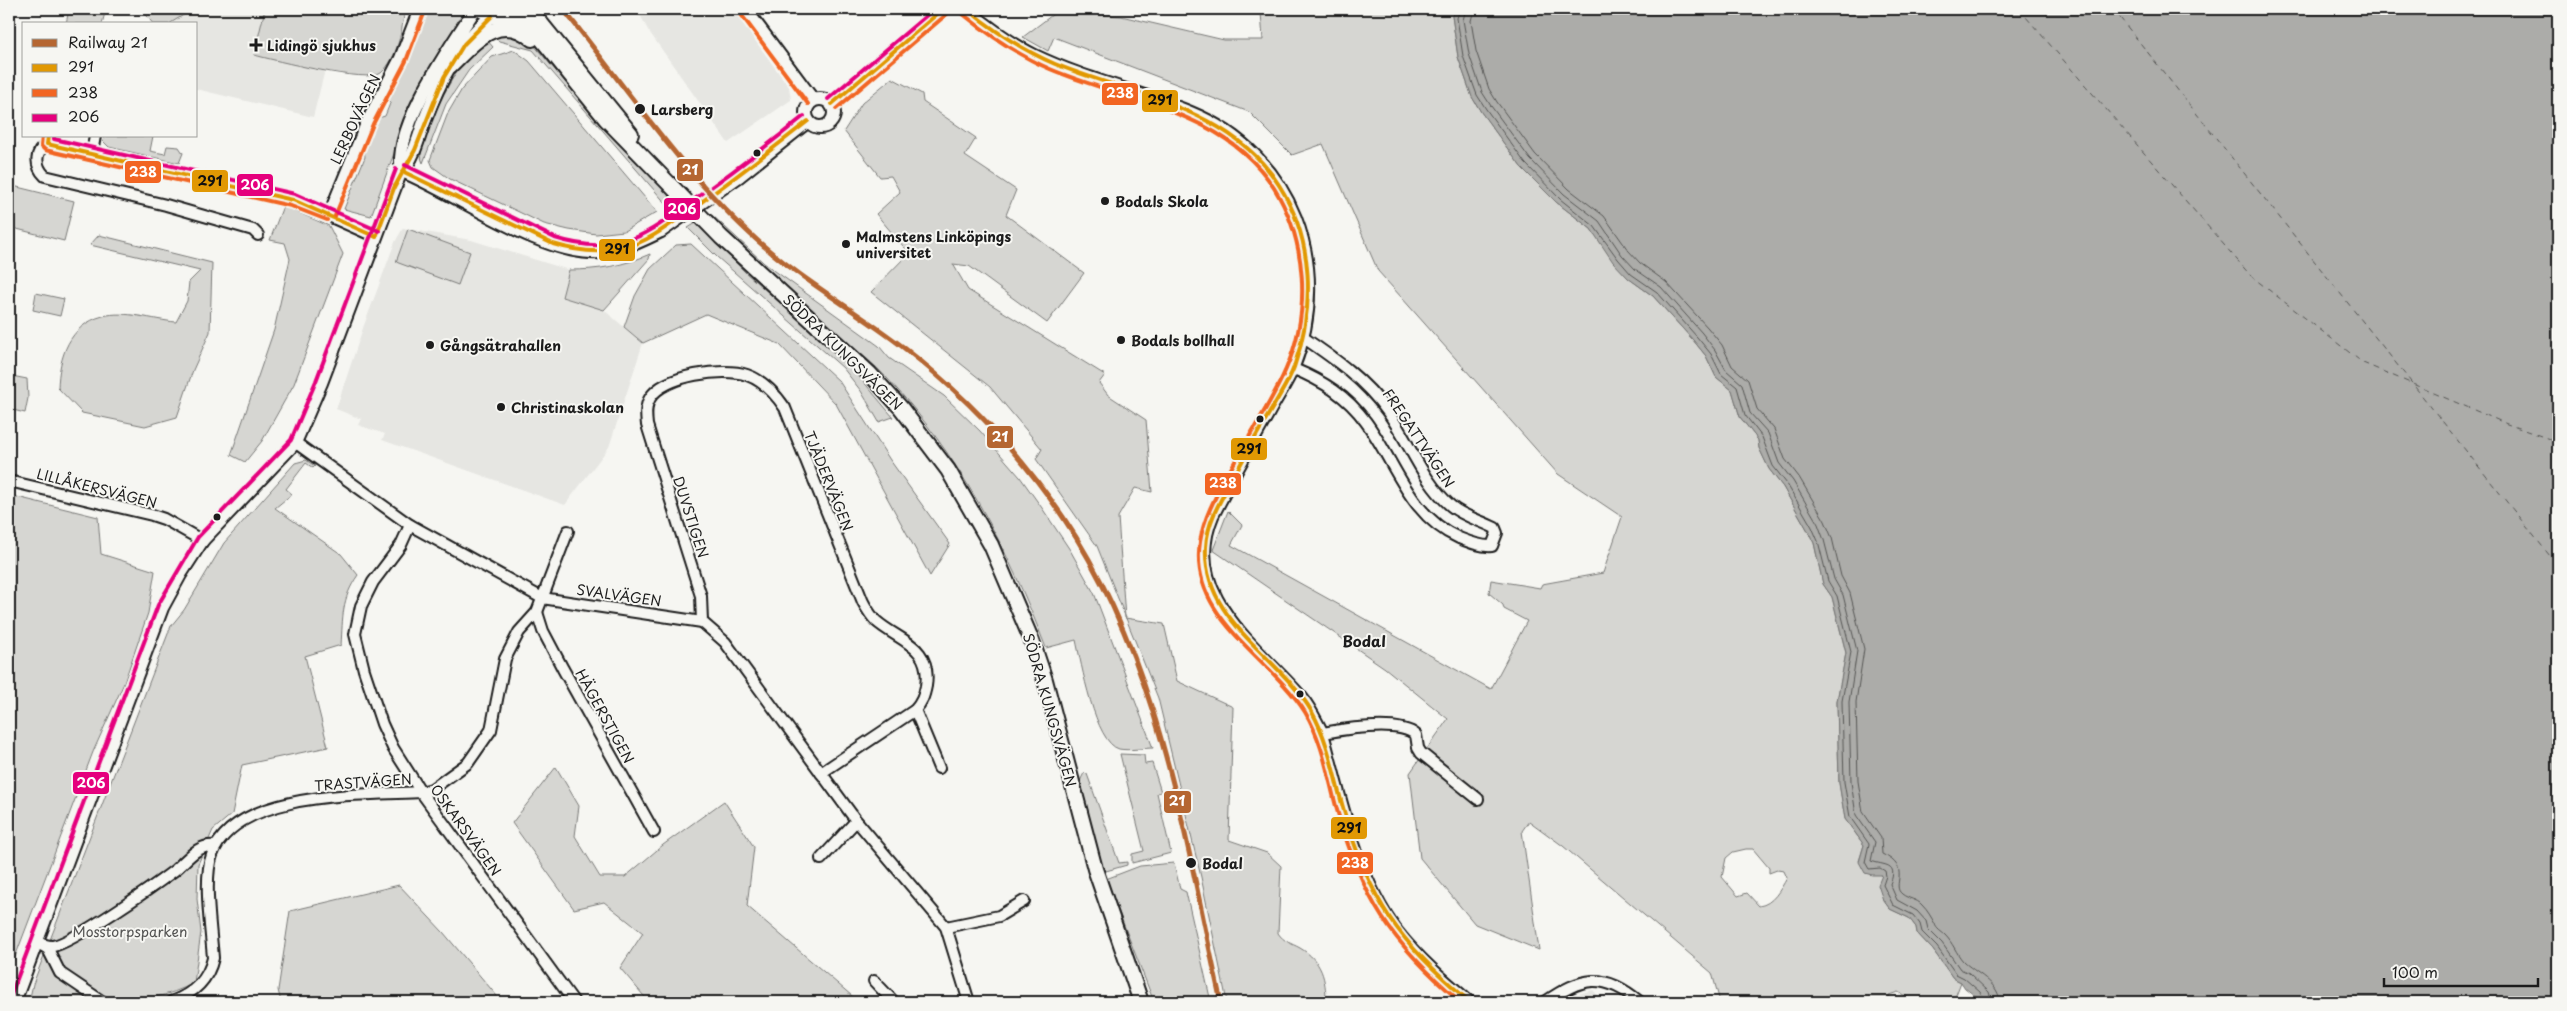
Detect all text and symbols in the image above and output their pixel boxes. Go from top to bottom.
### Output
legend [22,22,198,138]
text: Railway 21 [68,30,148,53]
place label: Lidingö sjukhus [267,35,376,56]
marker: Lidingö sjukhus [249,38,263,52]
text: 291 [68,54,94,77]
street label: LERBOVÄGEN [325,70,385,168]
text: 238 [68,80,98,103]
line badge: 238 [1101,82,1139,106]
text: 238 [1106,82,1134,103]
line badge: 291 [1141,89,1179,113]
text: 291 [1148,89,1173,110]
place label: Larsberg [651,99,713,120]
marker: Larsberg [633,102,647,116]
text: 206 [68,104,99,127]
unlabelled marker [752,148,762,158]
line badge: 21 [676,158,704,182]
text: 21 [682,159,699,180]
line badge: 238 [124,160,162,184]
text: 238 [129,161,157,182]
line badge: 291 [191,169,229,193]
text: 291 [198,170,223,191]
line badge: 206 [236,173,274,197]
text: 206 [241,174,270,195]
place label: Bodals Skola [1115,191,1209,212]
marker: Bodals Skola [1099,195,1111,207]
line badge: 206 [663,197,701,221]
text: 206 [668,198,697,219]
place label: Malmstens Linköpings universitet [856,226,1011,263]
line badge: 291 [598,238,636,262]
text: 291 [605,238,630,259]
marker: Malmstens Linköpings universitet [840,238,852,250]
street label: SÖDRA KUNGSVÄGEN [779,289,907,415]
place label: Bodals bollhall [1131,330,1235,351]
marker: Bodals bollhall [1115,334,1127,346]
place label: Gångsätrahallen [440,335,561,356]
marker: Gångsätrahallen [424,339,436,351]
street label: FREGATTVÄGEN [1378,384,1460,492]
place label: Christinaskolan [511,397,624,418]
marker: Christinaskolan [495,401,507,413]
unlabelled marker [1255,414,1265,424]
line badge: 21 [986,425,1014,449]
text: 21 [992,426,1009,447]
street label: TJÄDERVÄGEN [799,428,859,534]
line badge: 291 [1230,437,1268,461]
text: 291 [1237,438,1262,459]
street label: LILLÅKERSVÄGEN [35,463,159,513]
line badge: 238 [1204,472,1242,496]
text: 238 [1209,472,1237,493]
street label: DUVSTIGEN [668,474,714,560]
unlabelled marker [212,512,222,522]
street label: SVALVÄGEN [575,579,663,611]
district label: Bodal [1342,629,1386,652]
street label: SÖDRA KUNGSVÄGEN [1018,631,1082,789]
street label: HÄGERSTIGEN [570,665,640,767]
unlabelled marker [1295,689,1305,699]
street label: TRASTVÄGEN [314,768,412,796]
line badge: 206 [72,771,110,795]
text: 206 [77,772,106,793]
street label: OSKARSVÄGEN [426,780,506,880]
line badge: 21 [1163,790,1192,814]
text: 21 [1169,790,1186,811]
line badge: 291 [1330,816,1368,840]
text: 291 [1337,817,1362,838]
line badge: 238 [1336,851,1374,875]
text: 238 [1341,852,1369,873]
place label: Bodal [1202,853,1243,874]
marker: Bodal [1184,856,1198,870]
park label: Mosstorpsparken [73,921,187,942]
scale bar [2384,956,2538,988]
text: 100 m [2392,960,2438,983]

